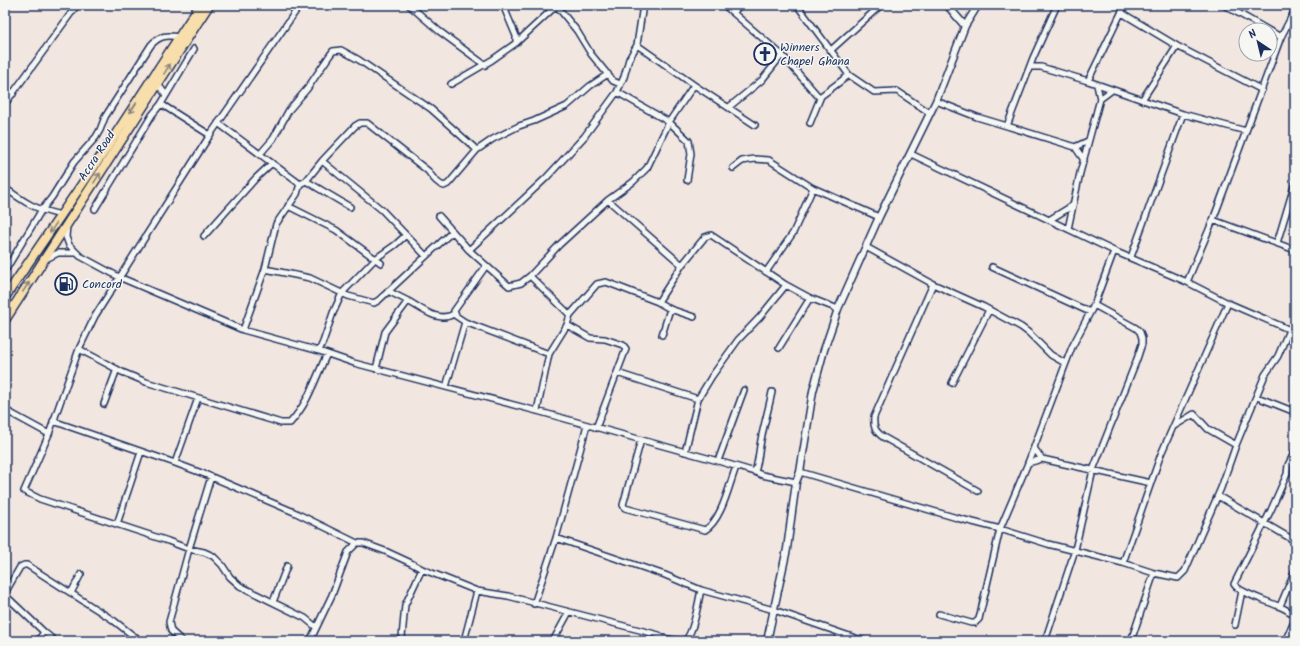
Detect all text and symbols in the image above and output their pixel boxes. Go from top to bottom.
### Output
north arrow [1238,22,1278,62]
text: N [1245,25,1261,44]
place label: Winners Chapel Ghana [780,38,850,71]
church icon: Winners Chapel Ghana [752,41,778,67]
one-way arrow [164,63,172,75]
one-way arrow [129,102,137,113]
street label: Accra Road [74,126,121,185]
one-way arrow [93,173,101,184]
one-way arrow [49,222,57,233]
fuel station icon: Concord [53,271,79,297]
place label: Concord [82,275,123,294]
one-way arrow [22,282,30,293]

